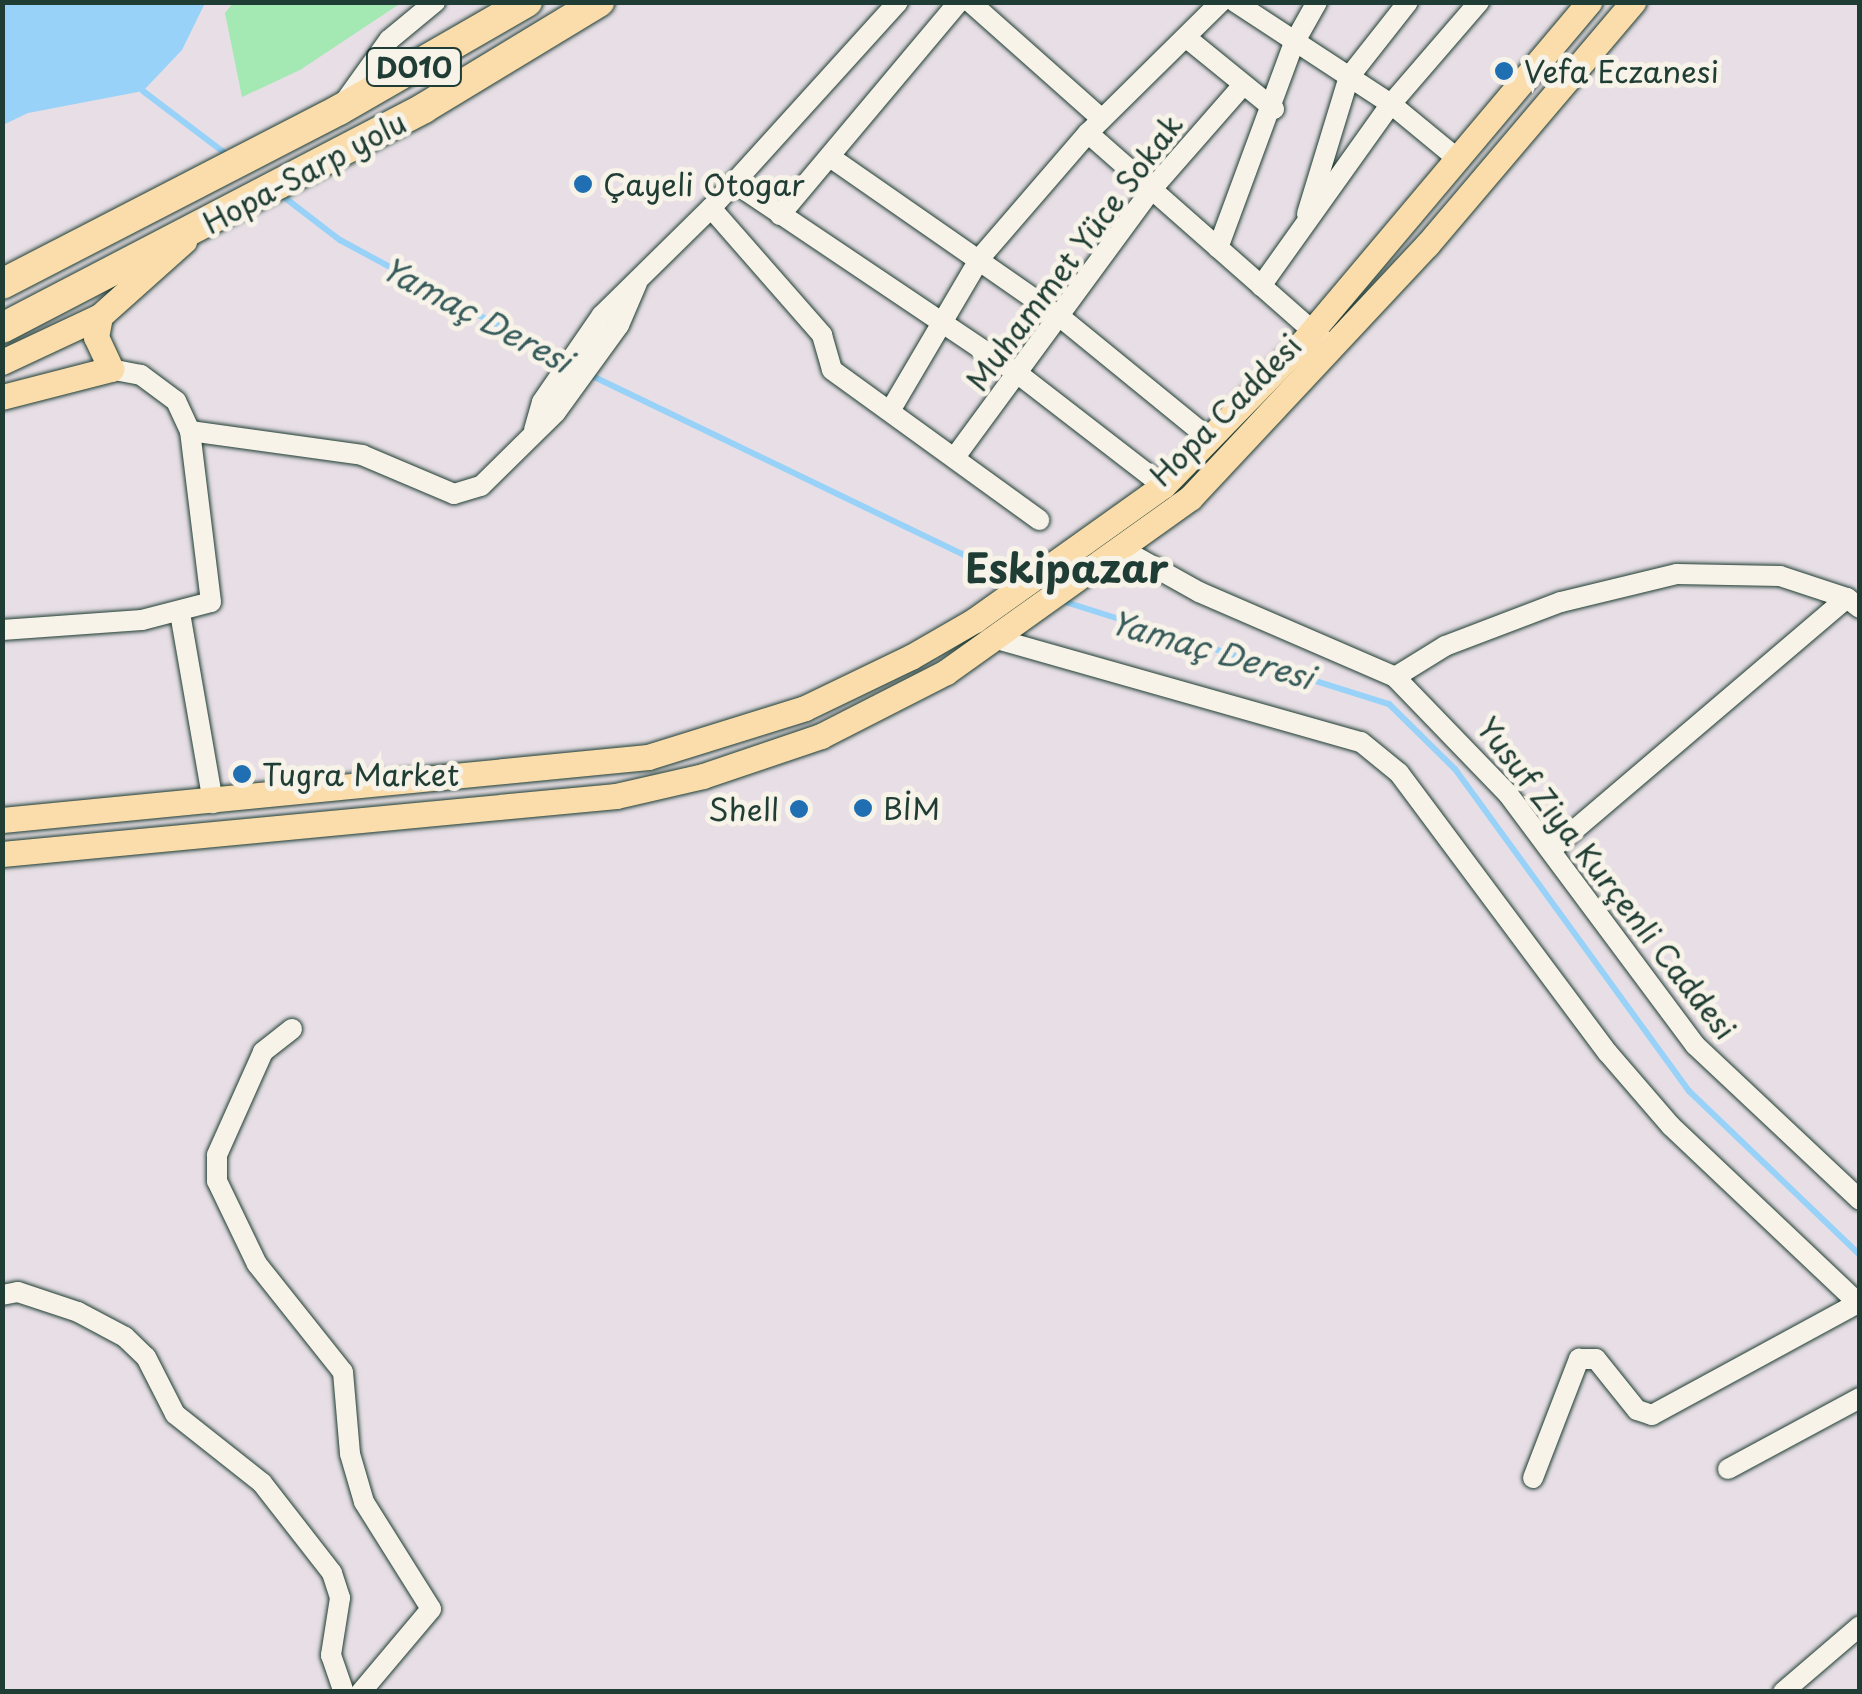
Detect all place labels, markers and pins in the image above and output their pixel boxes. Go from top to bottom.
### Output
place label: Vefa Eczanesi [1524,53,1719,89]
marker: Vefa Eczanesi [1493,60,1515,82]
place label: Çayeli Otogar [603,166,805,202]
marker: Çayeli Otogar [572,173,594,195]
place label: Tugra Market [262,756,460,792]
marker: Tugra Market [231,763,253,785]
place label: BİM [883,790,940,826]
place label: Shell [708,791,779,827]
marker: BİM [852,797,874,819]
marker: Shell [788,798,810,820]

